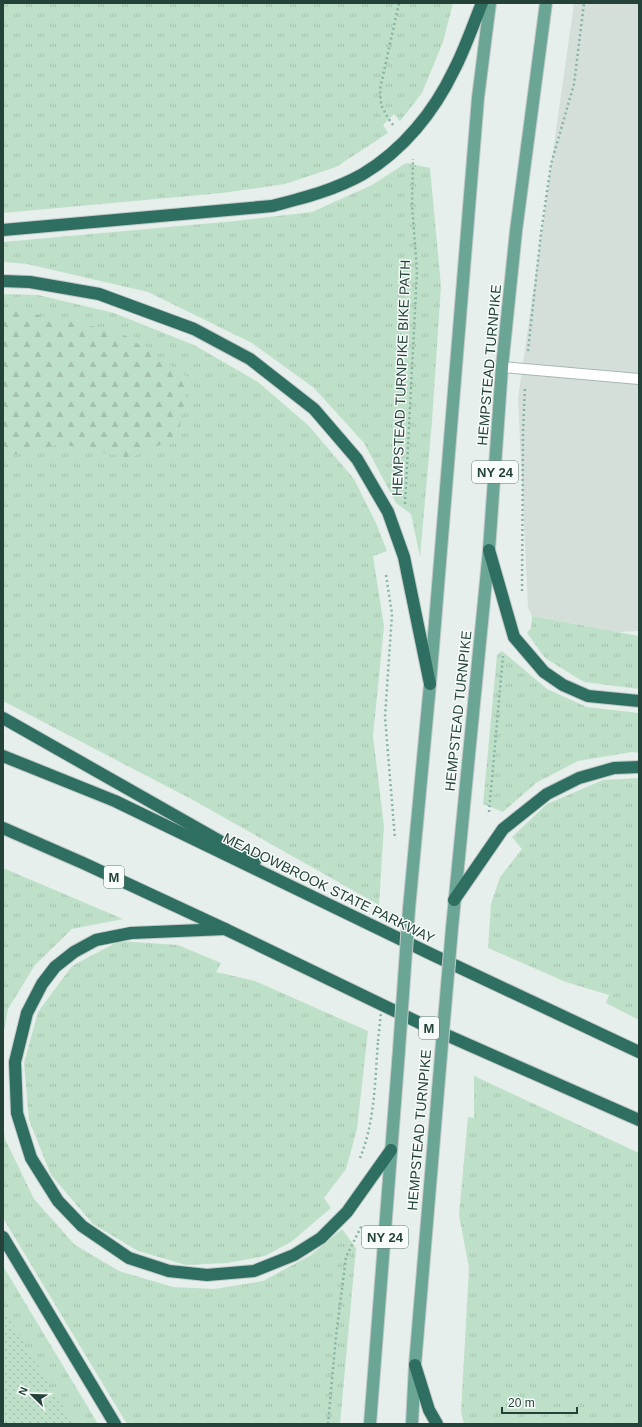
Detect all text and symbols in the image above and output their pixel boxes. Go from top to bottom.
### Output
street label: HEMPSTEAD TURNPIKE BIKE PATH [389,260,413,496]
street label: HEMPSTEAD TURNPIKE [474,284,504,446]
road number: NY 24 [472,461,518,483]
street label: HEMPSTEAD TURNPIKE [442,630,474,792]
street label: MEADOWBROOK STATE PARKWAY [221,830,438,947]
road number: M [104,866,124,888]
road number: M [419,1017,439,1039]
street label: HEMPSTEAD TURNPIKE [404,1049,434,1211]
road number: NY 24 [362,1226,408,1248]
north arrow [12,1375,52,1415]
text: N [16,1385,30,1397]
scale bar [502,1389,577,1415]
text: 20 m [508,1396,535,1410]

